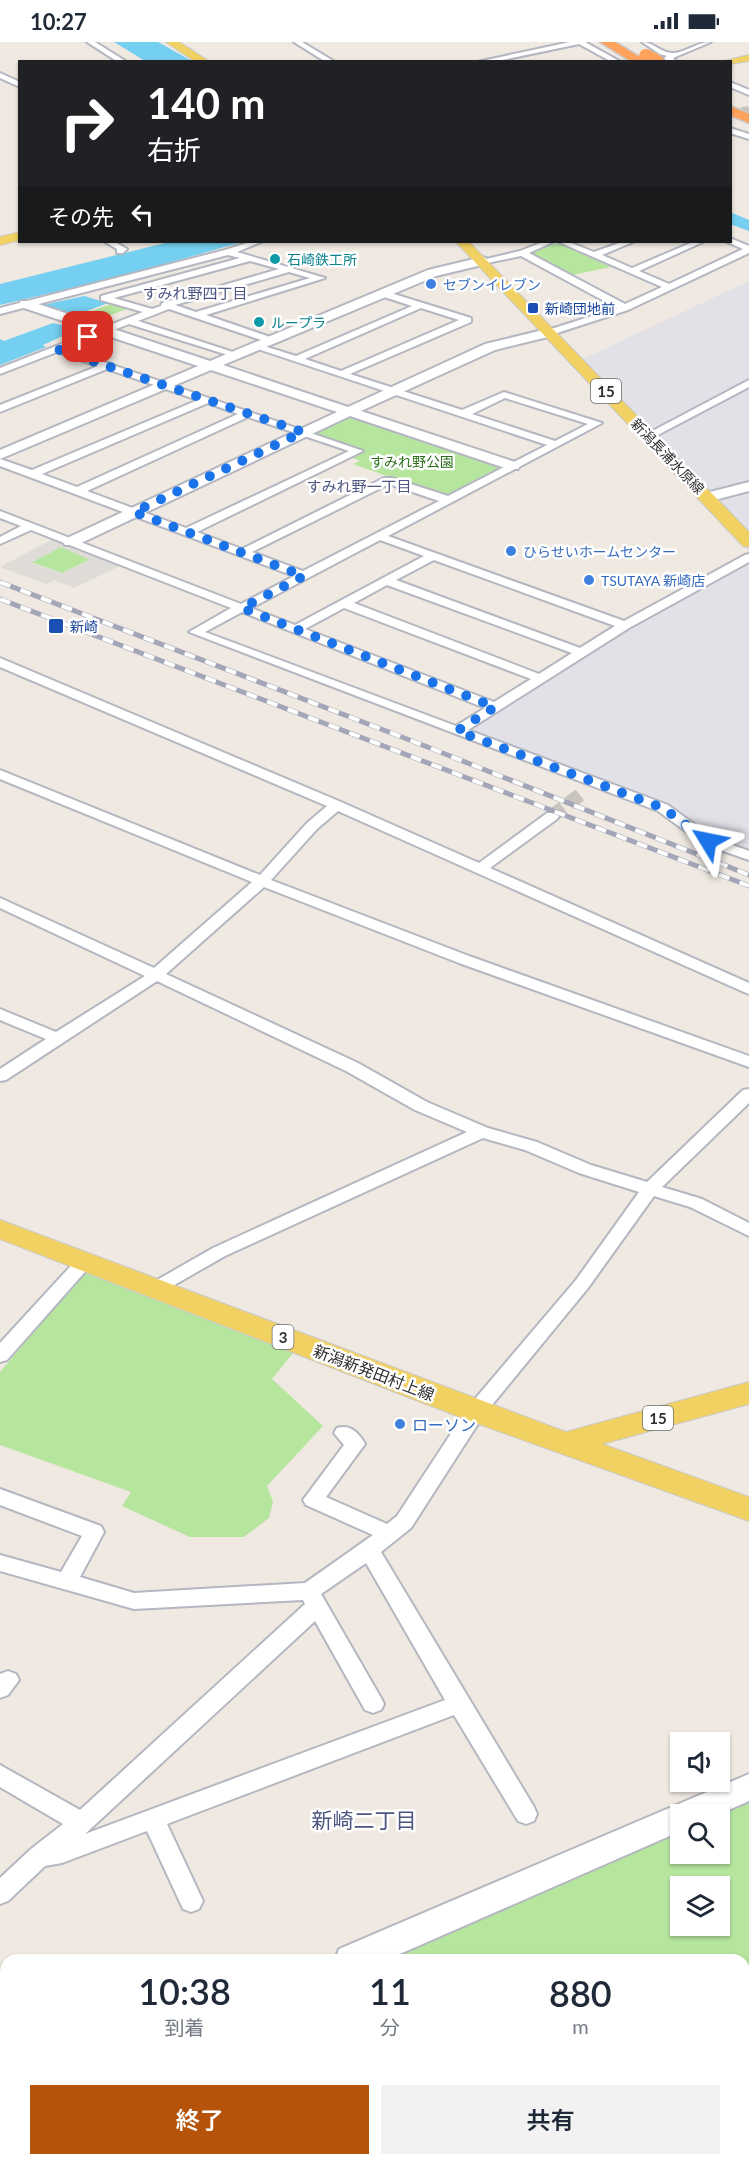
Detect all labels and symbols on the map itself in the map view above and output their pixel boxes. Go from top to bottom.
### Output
place label: 石崎鉄工所 [287,251,357,268]
marker: 石崎鉄工所 [268,252,282,266]
place label: セブンイレブン [443,276,541,293]
marker: セブンイレブン [424,277,438,291]
district label: すみれ野四丁目 [142,284,248,302]
place label: 新崎団地前 [545,300,615,317]
marker: 新崎団地前 [526,301,540,315]
pin [62,311,113,362]
place label: ループラ [271,314,326,331]
marker: ループラ [252,315,266,329]
road number: 15 [591,379,621,403]
street label: 新潟長浦水原線 [628,415,708,497]
park label: すみれ野公園 [370,453,454,470]
district label: すみれ野一丁目 [306,477,412,495]
place label: ひらせいホームセンター [523,543,676,560]
marker: ひらせいホームセンター [504,544,518,558]
place label: TSUTAYA 新崎店 [601,572,705,589]
marker: TSUTAYA 新崎店 [582,573,596,587]
marker: 新崎 [47,617,65,635]
place label: 新崎 [70,618,98,635]
position arrow [676,809,740,873]
road number: 3 [272,1325,294,1349]
street label: 新潟新発田村上線 [311,1340,437,1404]
road number: 15 [643,1406,673,1430]
place label: ローソン [412,1415,476,1434]
marker: ローソン [393,1417,407,1431]
district label: 新崎二丁目 [312,1807,417,1832]

